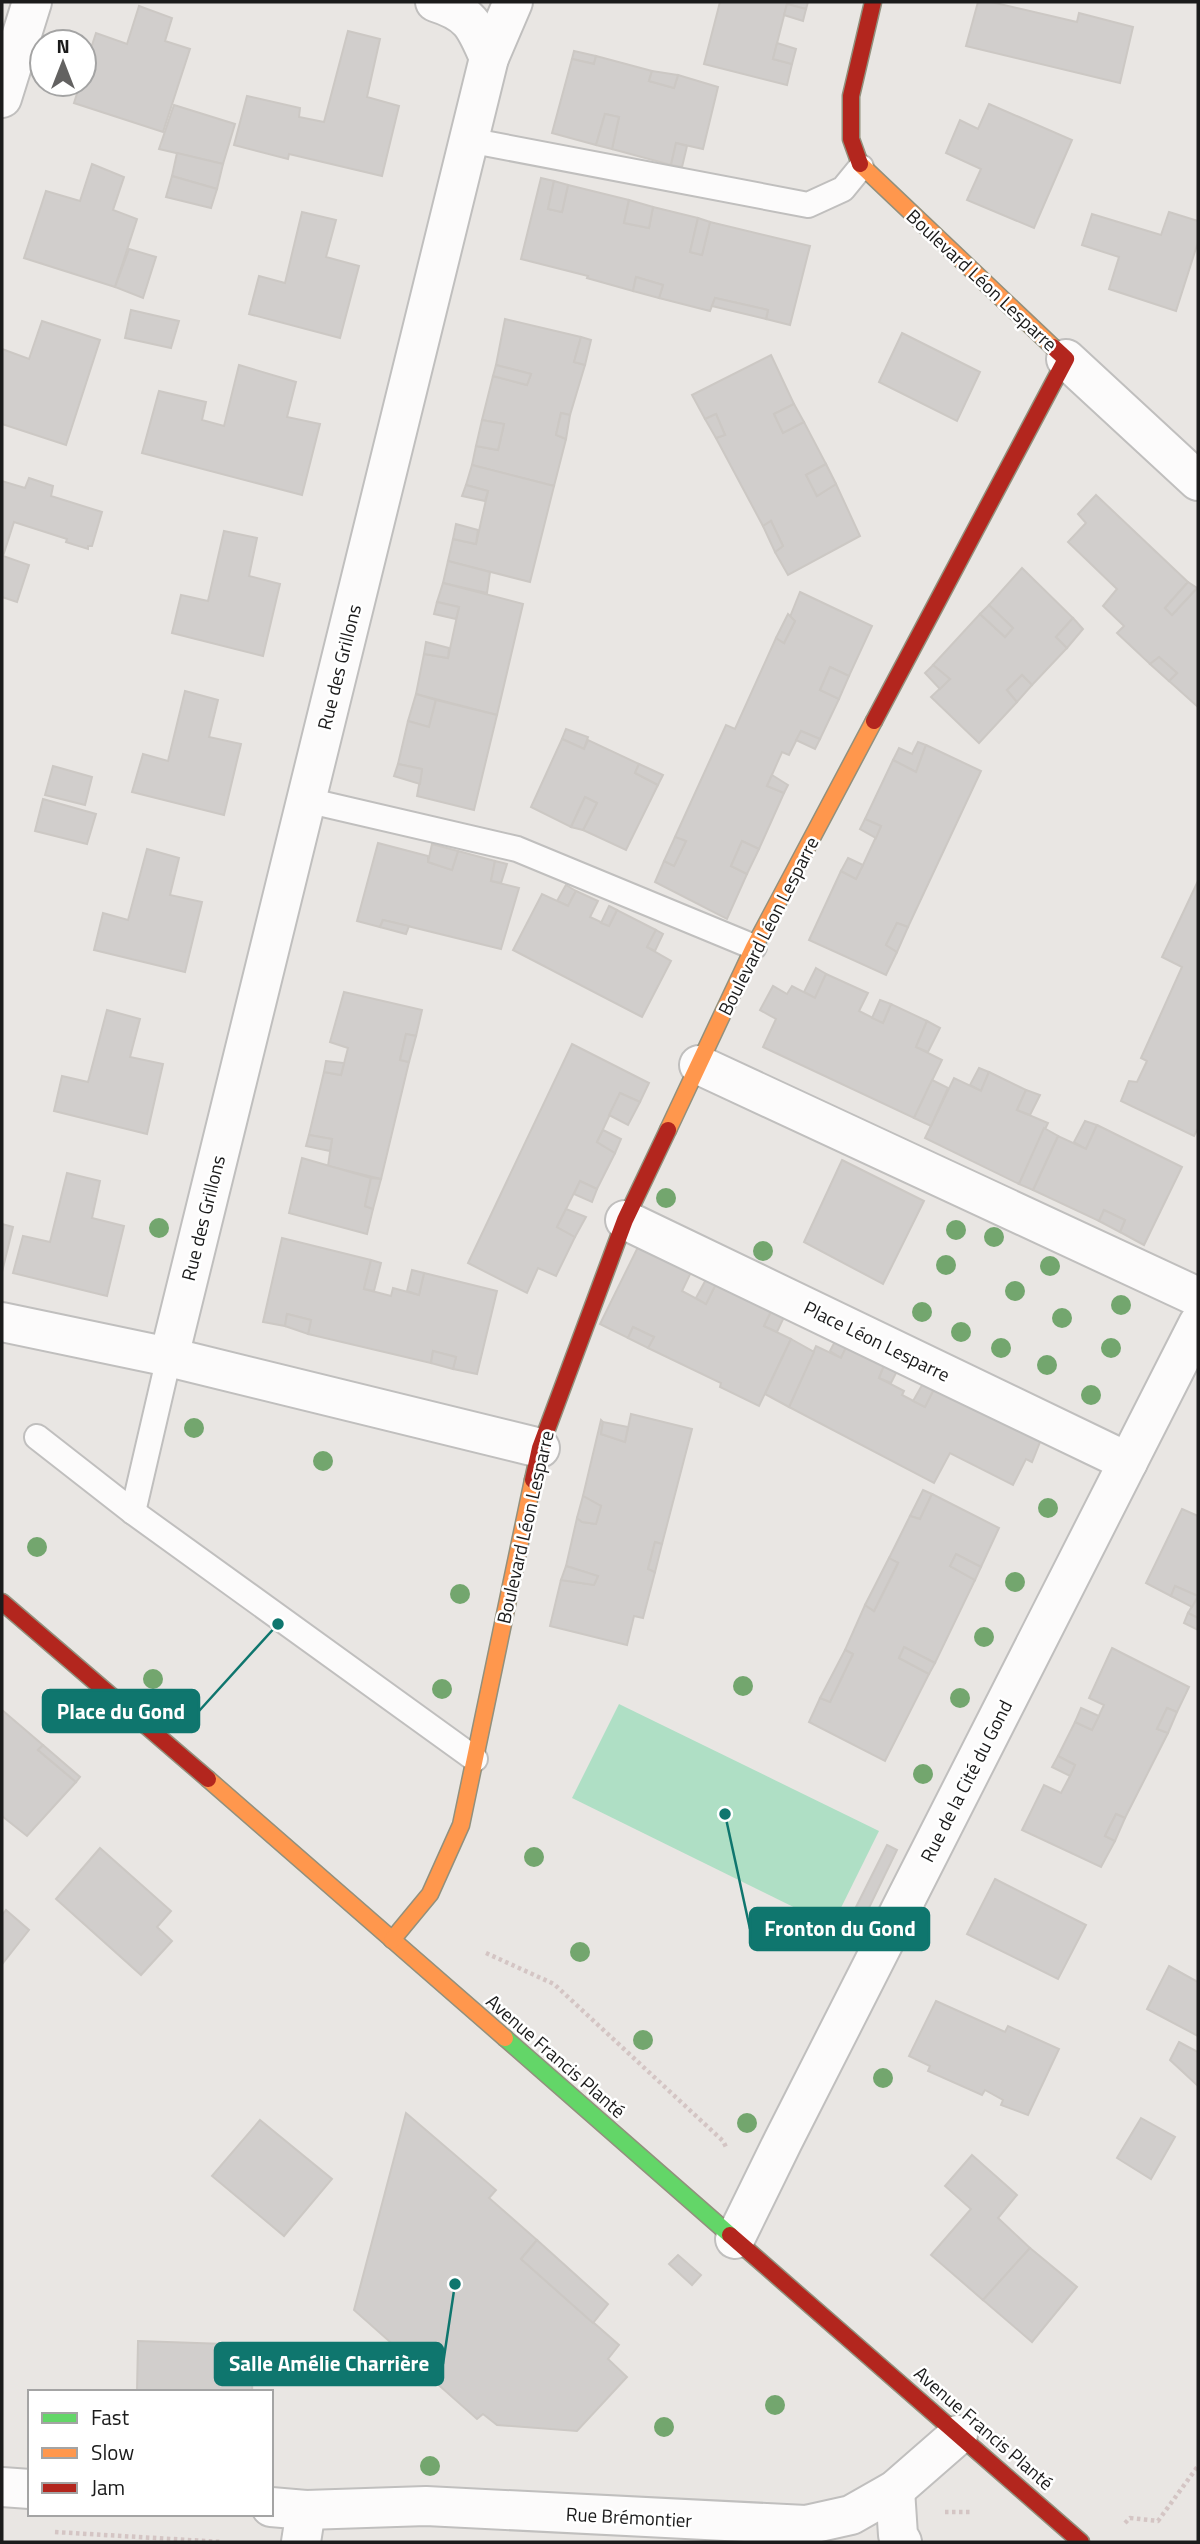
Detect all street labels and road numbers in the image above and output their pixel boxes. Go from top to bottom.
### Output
street label: Boulevard Léon Lesparre [900,202,1064,358]
street label: Rue des Grillons [309,601,368,733]
street label: Boulevard Léon Lesparre [710,831,825,1020]
street label: Rue des Grillons [173,1152,232,1284]
street label: Place Léon Lesparre [799,1293,955,1389]
street label: Boulevard Léon Lesparre [488,1428,561,1626]
street label: Rue de la Cité du Gond [912,1695,1019,1867]
street label: Avenue Francis Planté [480,1987,632,2124]
street label: Avenue Francis Planté [908,2359,1060,2496]
street label: Rue Brémontier [565,2499,693,2534]

